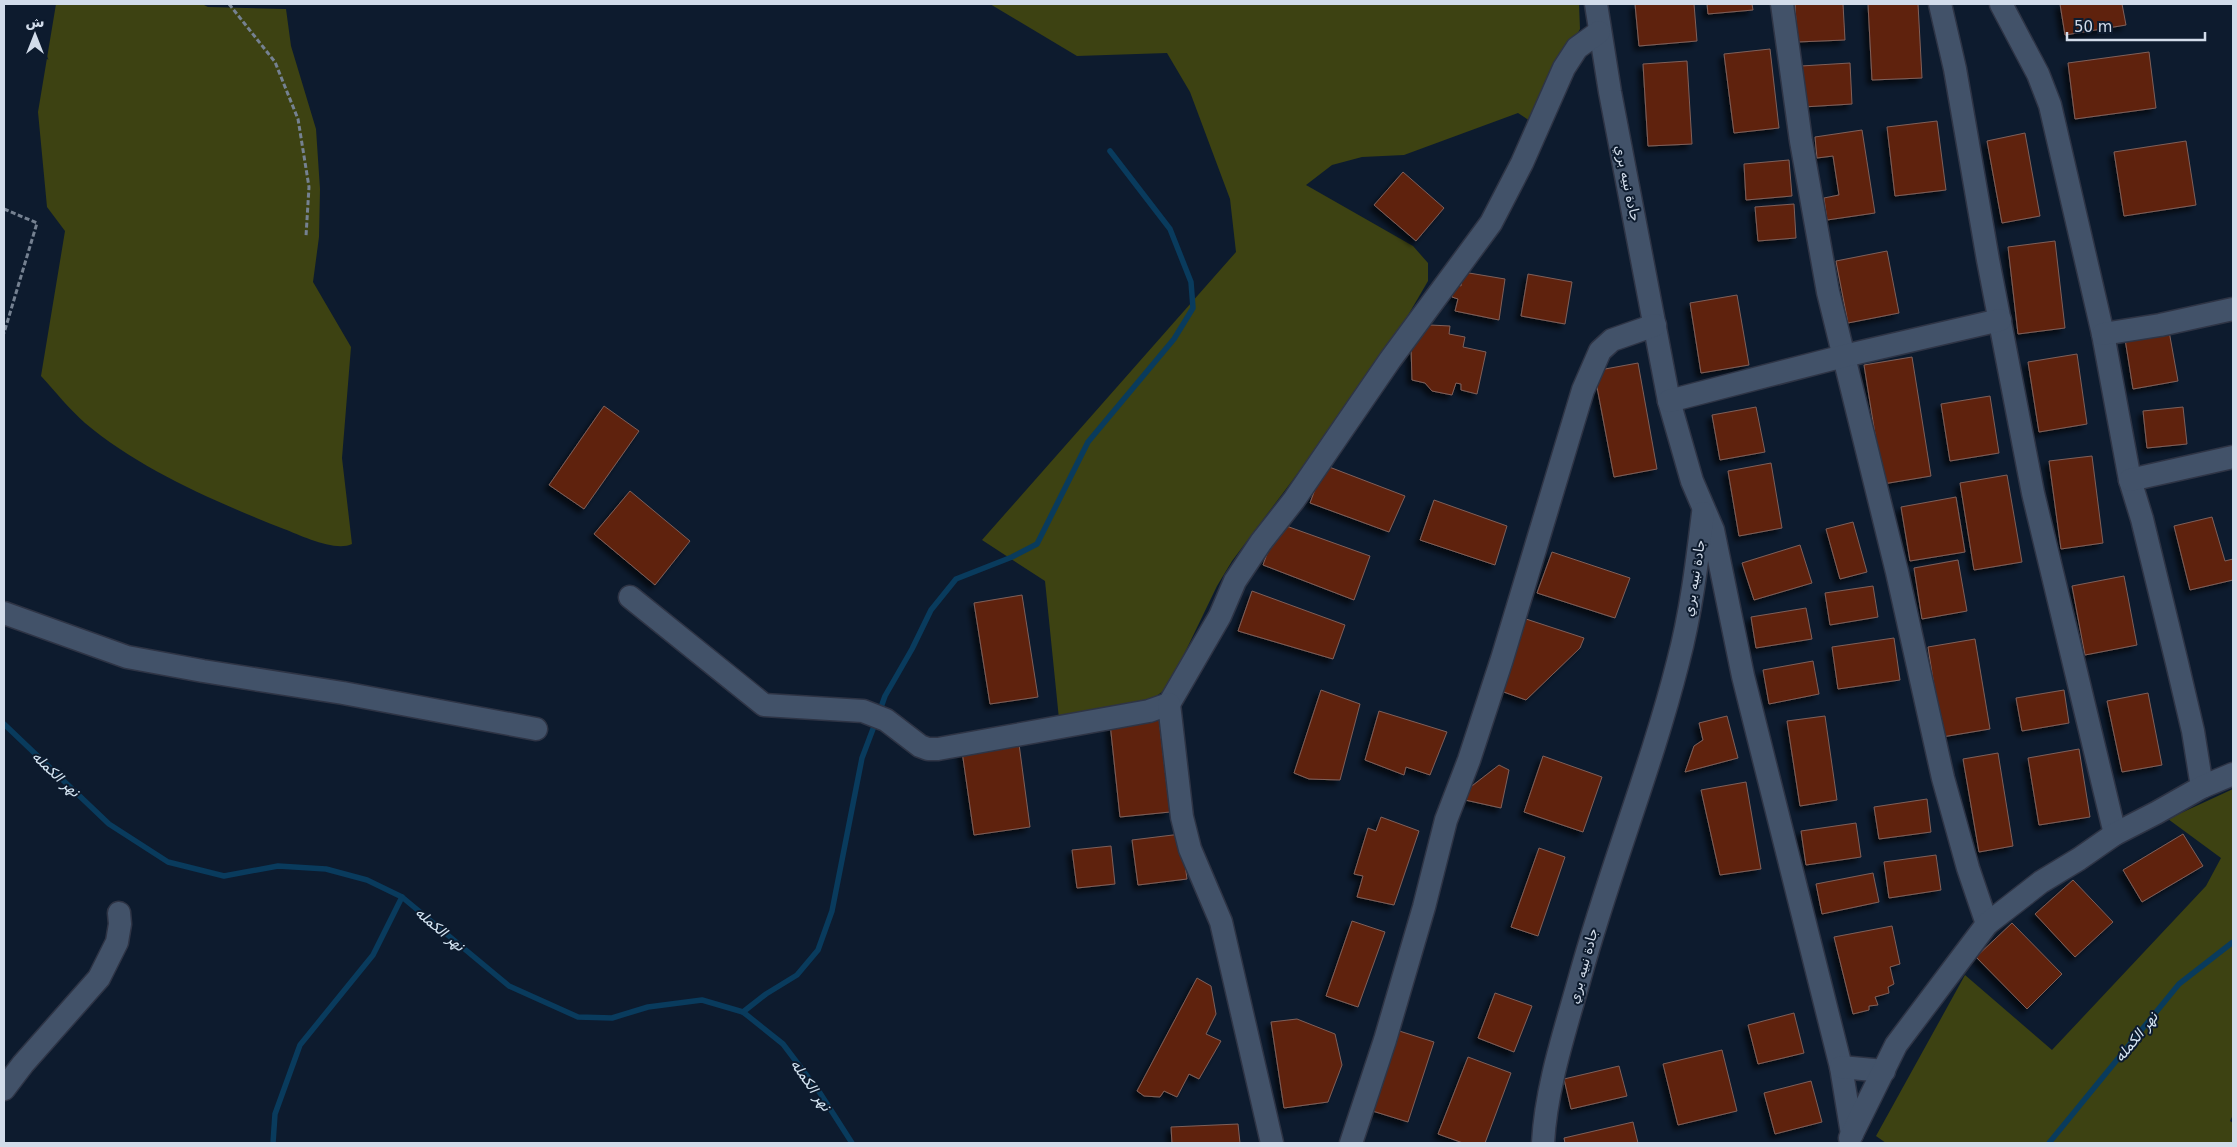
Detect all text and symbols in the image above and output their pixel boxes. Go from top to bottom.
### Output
north arrow [10,10,60,60]
scale bar [2067,10,2204,42]
text: ش [25,14,45,30]
text: 50 m [2074,18,2112,36]
street label: جادة نبيه بري [1611,143,1644,223]
street label: جادة نبيه بري [1680,538,1709,618]
water label: نهر الكمله [28,747,84,801]
water label: نهر الكمله [412,903,469,955]
street label: جادة نبيه بري [1565,926,1602,1006]
water label: نهر الكمله [2110,1008,2162,1066]
water label: نهر الكمله [787,1056,836,1115]

